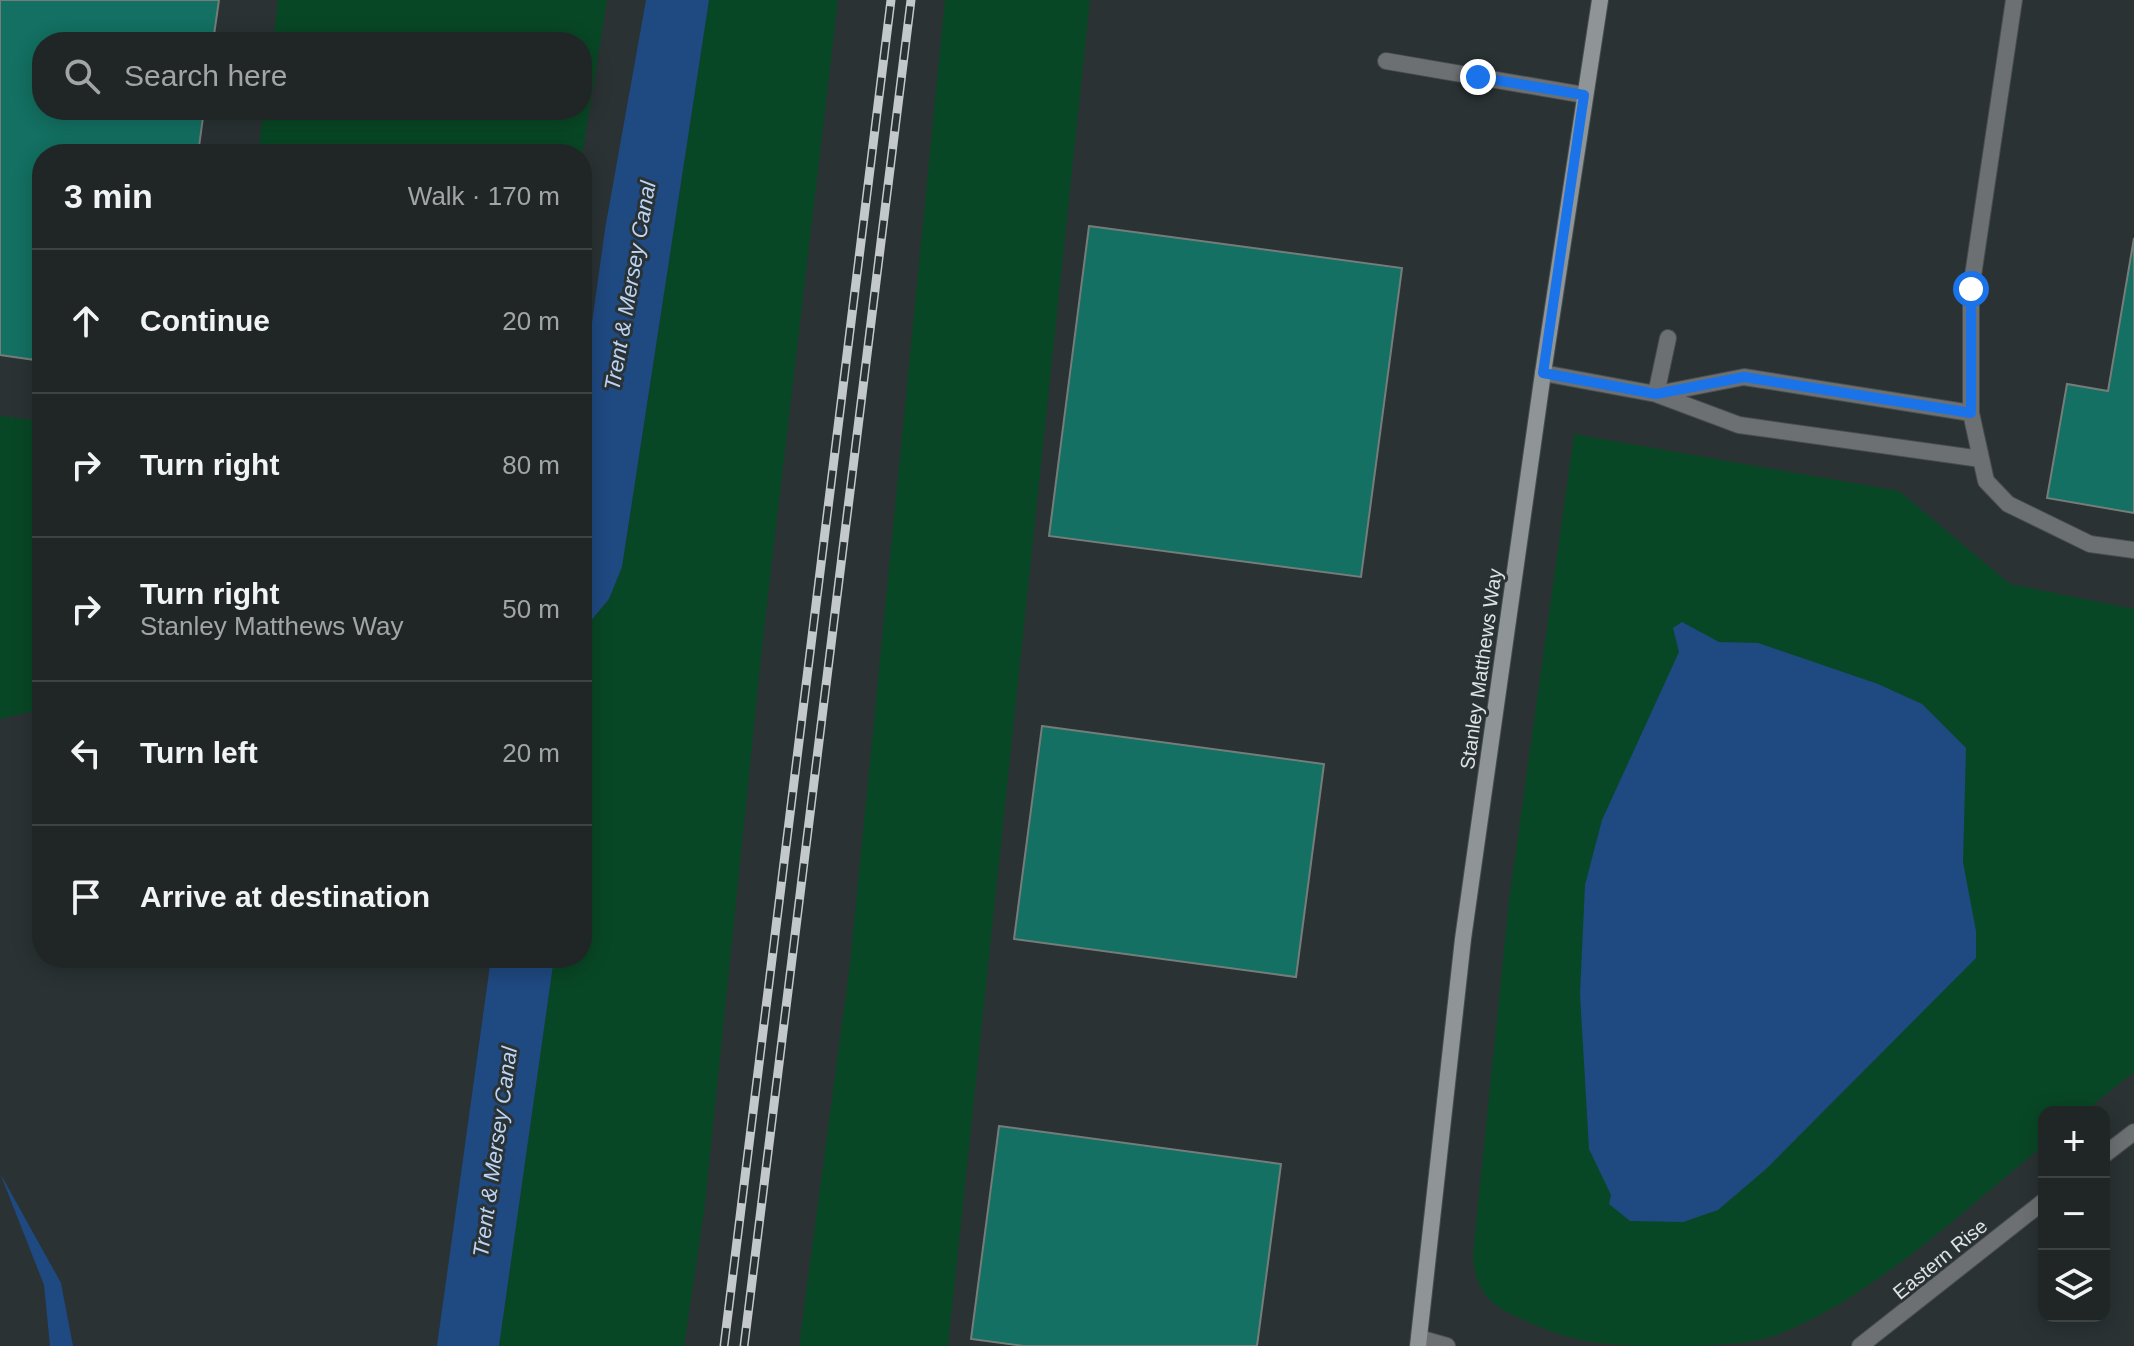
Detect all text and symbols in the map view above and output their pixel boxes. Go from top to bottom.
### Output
search box [32,32,592,120]
icon: search [60,54,104,98]
text: Search here [124,59,287,92]
route end [1460,59,1496,95]
text: 3 min [64,177,153,215]
water label: Trent & Mersey Canal [599,178,661,393]
text: Walk · 170 m [408,181,560,211]
route start [1953,271,1989,307]
icon: ahead [64,299,108,343]
text: Continue [140,304,270,337]
text: 20 m [502,306,560,336]
icon: right [64,443,108,487]
text: Turn right [140,448,279,481]
text: 80 m [502,450,560,480]
street label: Stanley Matthews Way [1456,567,1506,771]
text: Turn right [140,577,279,610]
icon: right [64,587,108,631]
text: 50 m [502,594,560,624]
text: Stanley Matthews Way [140,611,403,641]
icon: left [64,731,108,775]
text: Turn left [140,736,258,769]
text: 20 m [502,738,560,768]
icon: arrive [64,875,108,919]
text: Arrive at destination [140,880,430,913]
water label: Trent & Mersey Canal [468,1044,522,1259]
map controls [2038,1106,2110,1322]
button: + [2038,1106,2110,1178]
button: − [2038,1178,2110,1250]
street label: Eastern Rise [1889,1214,1991,1304]
button: layers [2038,1250,2110,1322]

